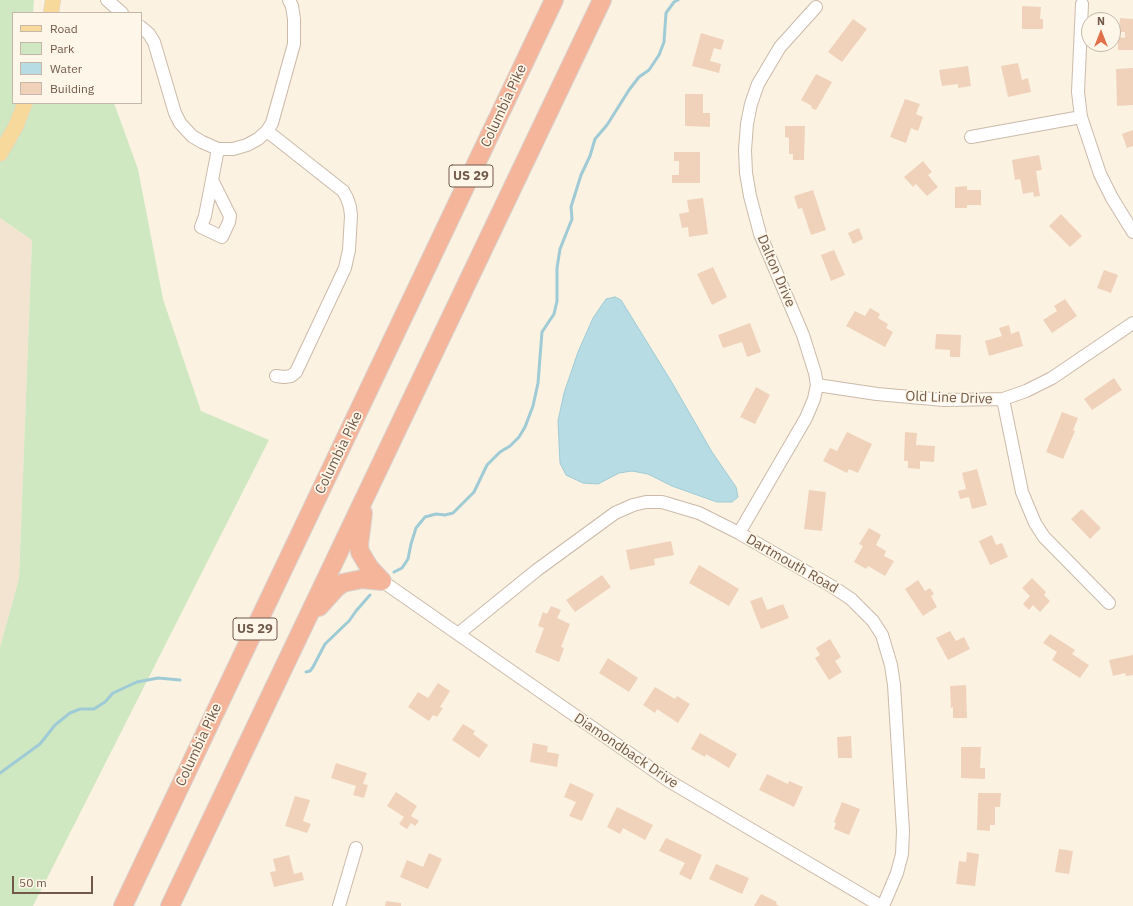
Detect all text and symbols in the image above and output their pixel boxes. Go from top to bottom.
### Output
legend [12,12,142,104]
north arrow [1081,12,1121,52]
text: N [1097,14,1105,28]
text: Road [50,21,78,36]
text: Park [50,41,74,56]
text: Water [50,61,82,76]
street label: Columbia Pike [477,62,531,150]
text: Building [50,81,94,96]
road number: US 29 [449,165,493,187]
street label: Dalton Drive [753,232,799,310]
street label: Old Line Drive [905,388,993,408]
street label: Columbia Pike [312,409,366,497]
street label: Dartmouth Road [743,531,841,597]
road number: US 29 [233,618,277,640]
street label: Columbia Pike [172,701,226,789]
street label: Diamondback Drive [571,710,681,792]
scale bar [14,868,95,894]
text: 50 m [19,875,47,890]

